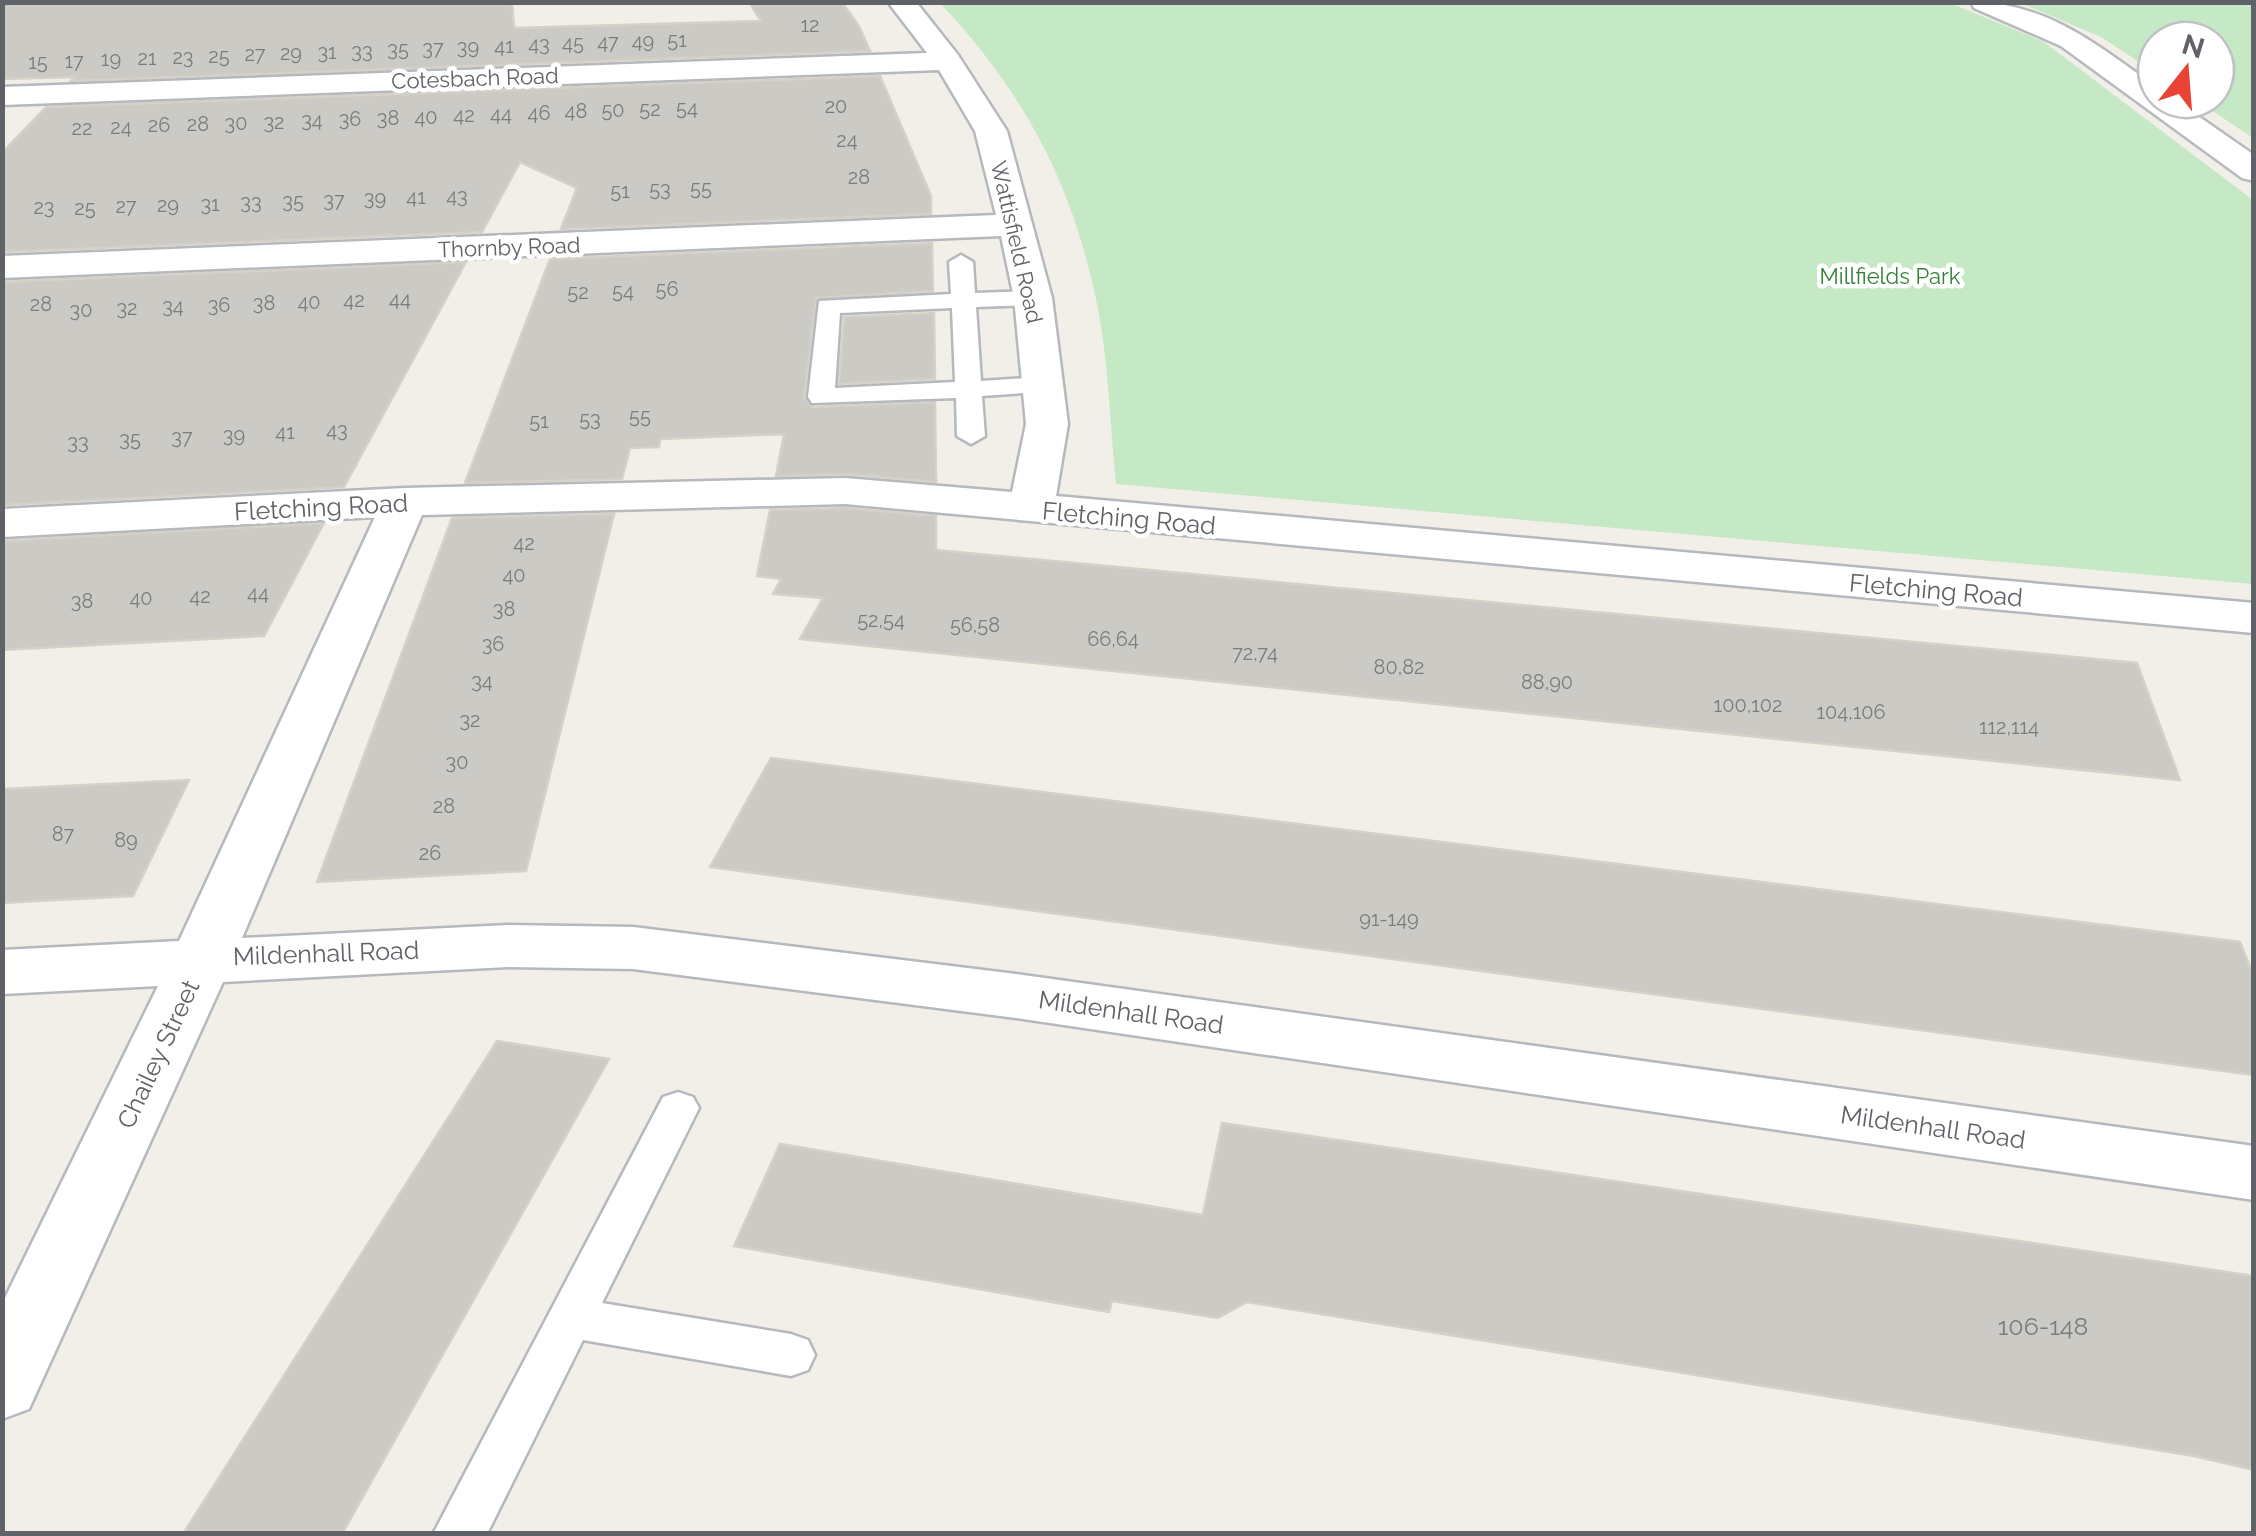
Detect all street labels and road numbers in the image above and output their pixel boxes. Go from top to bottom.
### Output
street label: Cotesbach Road [391,62,559,94]
street label: Wattisfield Road [986,158,1048,326]
street label: Thornby Road [437,232,581,262]
street label: Fletching Road [233,487,409,527]
street label: Fletching Road [1041,495,1217,541]
street label: Fletching Road [1848,567,2024,613]
street label: Mildenhall Road [232,935,420,971]
street label: Chailey Street [110,974,206,1133]
street label: Mildenhall Road [1037,984,1225,1040]
street label: Mildenhall Road [1839,1099,2027,1155]

